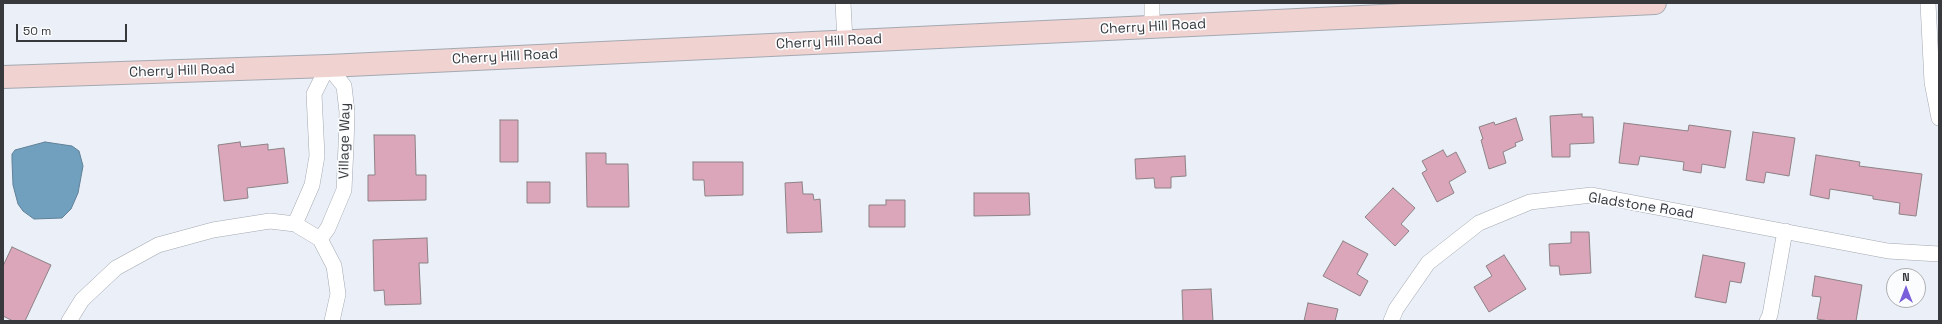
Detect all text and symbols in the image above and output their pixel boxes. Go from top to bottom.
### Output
scale bar [18,16,129,42]
street label: Cherry Hill Road [1100,16,1206,38]
text: 50 m [23,23,51,39]
street label: Cherry Hill Road [776,31,882,53]
street label: Cherry Hill Road [452,46,558,68]
street label: Cherry Hill Road [129,61,235,81]
street label: Village Way [336,103,354,179]
street label: Gladstone Road [1587,189,1695,223]
north arrow [1886,268,1926,308]
text: N [1902,270,1910,284]

